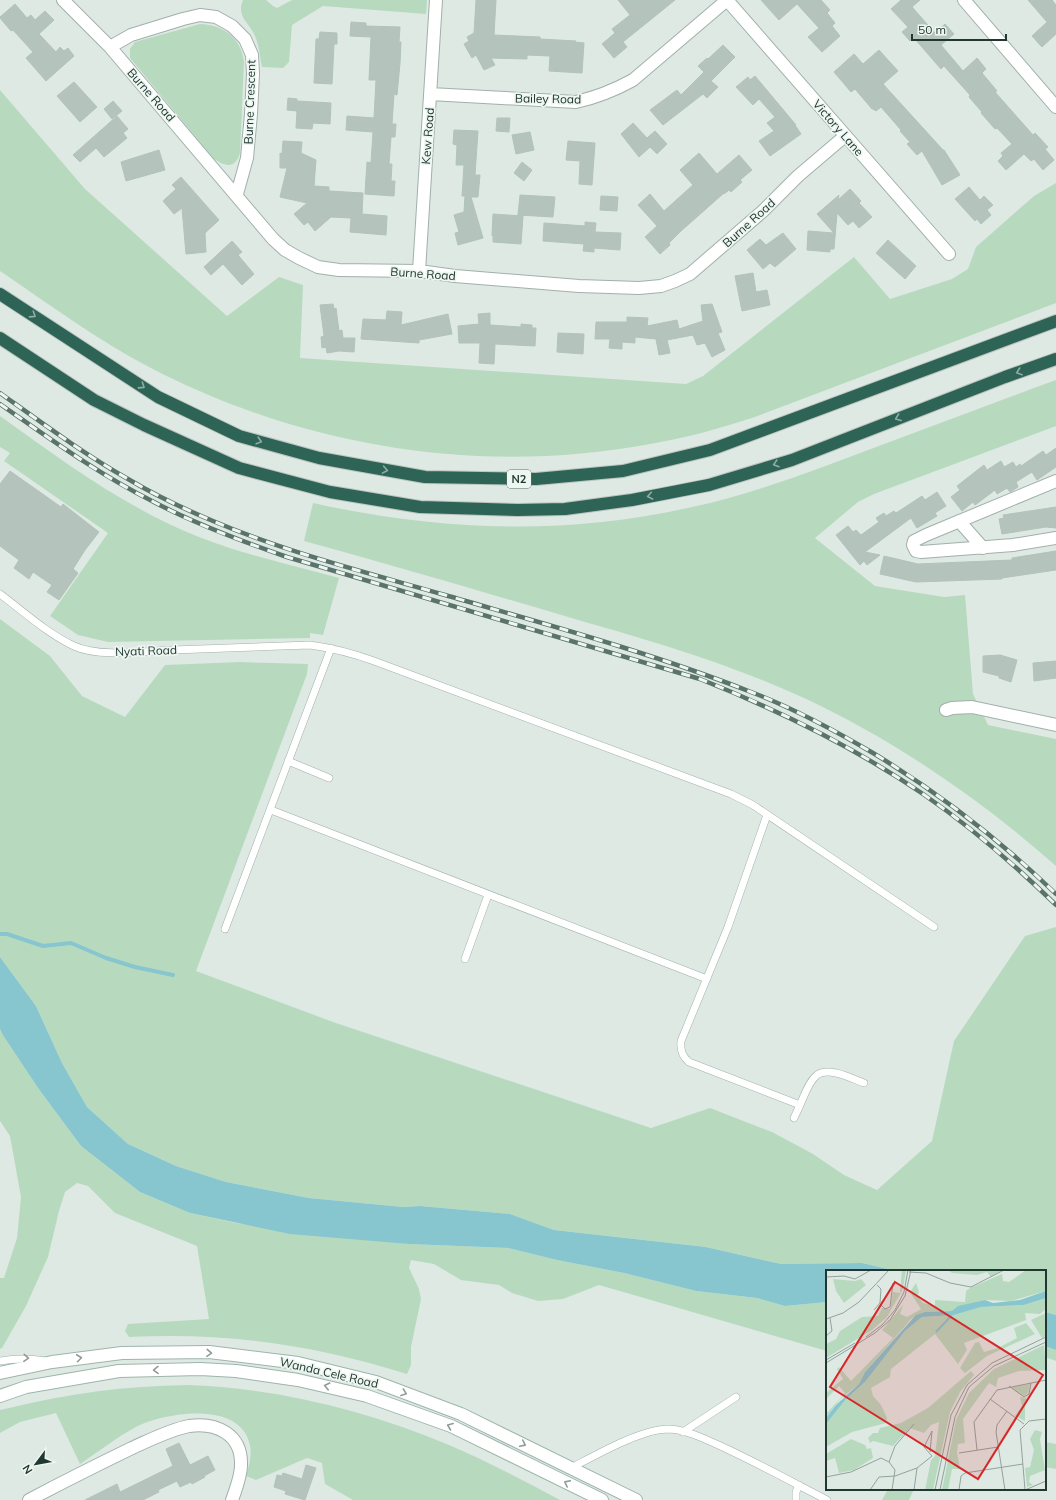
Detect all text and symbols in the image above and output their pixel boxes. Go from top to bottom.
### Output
scale bar [912,16,1006,42]
text: 50 m [918,22,946,37]
street label: Burne Crescent [241,59,258,145]
street label: Burne Road [124,65,179,124]
street label: Bailey Road [515,90,581,107]
street label: Victory Lane [810,96,867,159]
street label: Kew Road [418,107,437,165]
street label: Burne Road [719,195,778,250]
street label: Burne Road [390,264,456,283]
one-way arrow [29,310,36,318]
one-way arrow [1016,367,1023,376]
one-way arrow [137,381,144,388]
one-way arrow [894,414,901,422]
one-way arrow [255,436,262,445]
one-way arrow [773,459,780,468]
one-way arrow [382,465,388,474]
road number: N2 [507,470,531,488]
one-way arrow [647,491,653,500]
street label: Nyati Road [115,642,177,659]
inset map [826,1270,1046,1490]
one-way arrow [206,1348,212,1357]
one-way arrow [23,1354,29,1363]
one-way arrow [76,1354,83,1363]
street label: Wanda Cele Road [278,1354,380,1391]
one-way arrow [153,1366,159,1375]
one-way arrow [323,1383,330,1391]
one-way arrow [401,1388,408,1396]
one-way arrow [447,1423,454,1431]
one-way arrow [519,1439,527,1447]
north arrow [16,1444,56,1484]
text: N [19,1462,36,1477]
one-way arrow [564,1480,572,1487]

